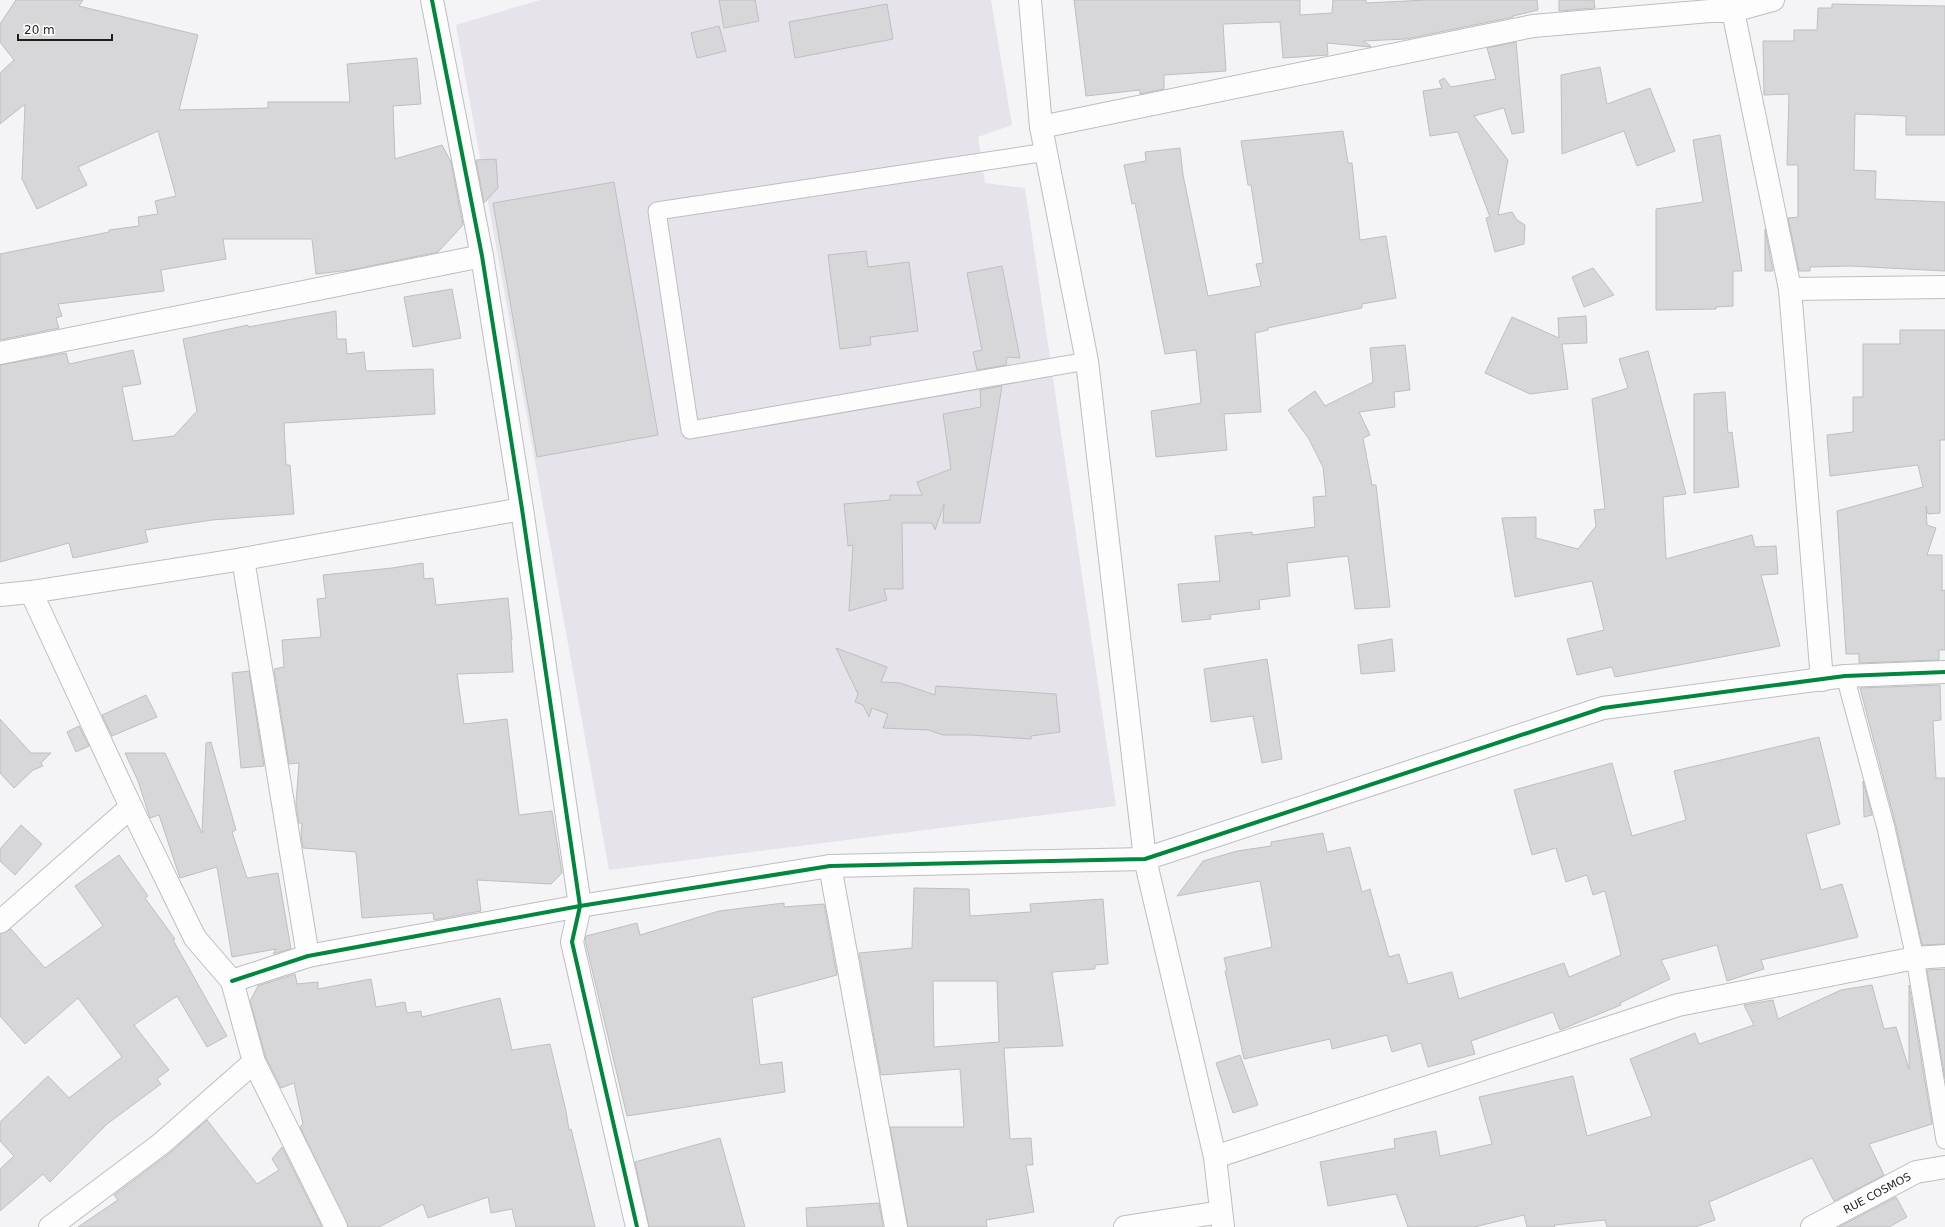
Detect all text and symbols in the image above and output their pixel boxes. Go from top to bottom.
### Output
scale bar [18,16,112,42]
text: 20 m [24,23,55,37]
street label: RUE COSMOS [1841,1170,1913,1217]

